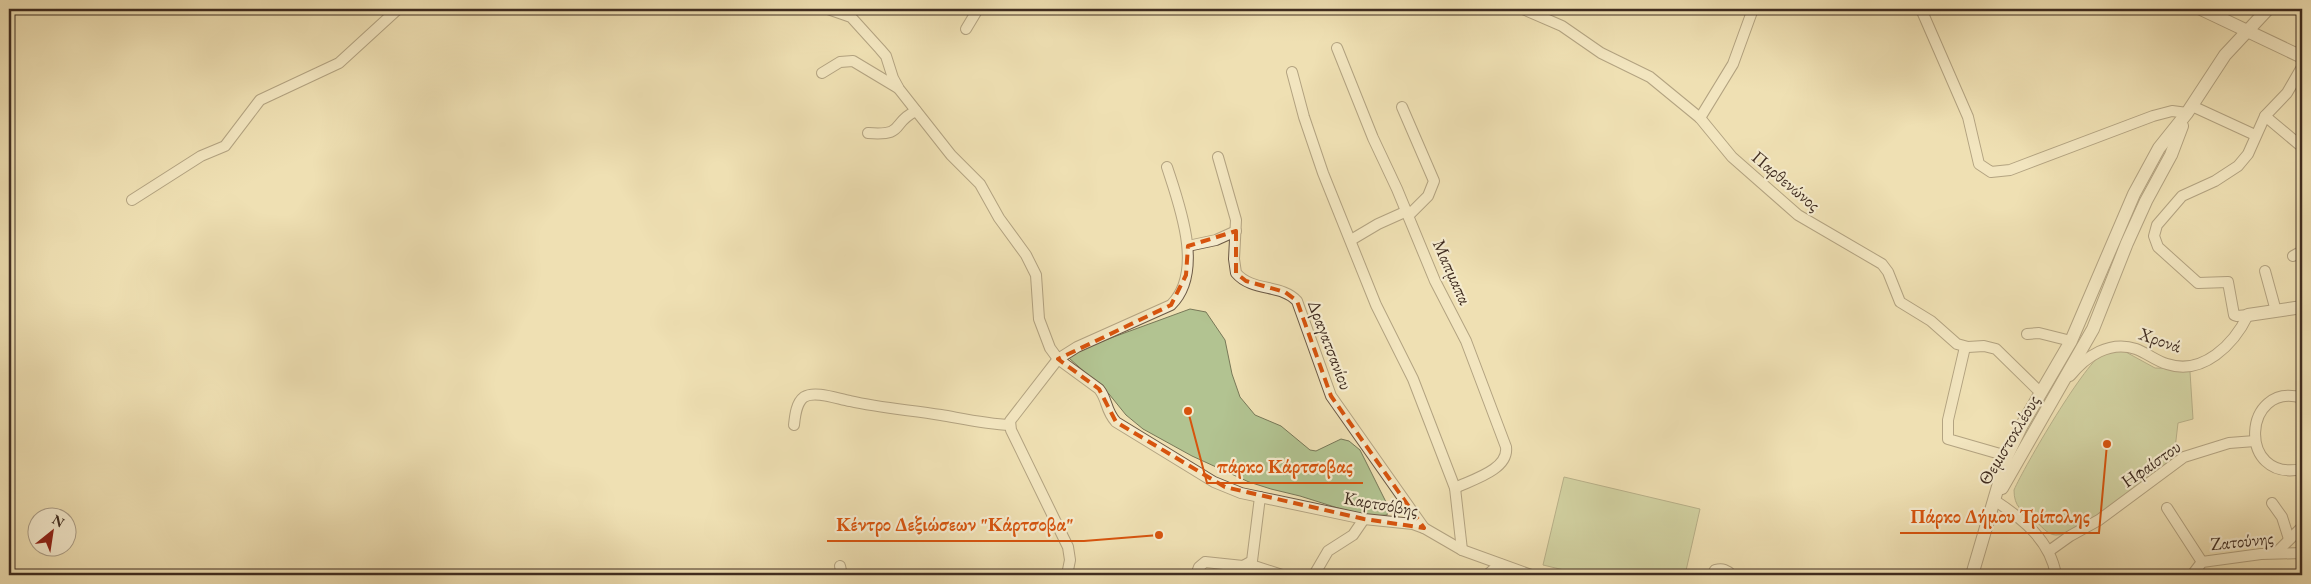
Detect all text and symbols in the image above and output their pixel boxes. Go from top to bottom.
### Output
street label: Παρθενώνος [1747,145,1825,216]
street label: Μαπμαπα [1428,236,1477,309]
street label: Δραγατσανίου [1303,297,1358,393]
street label: Χρονά [2135,321,2185,358]
street label: Θεμιστοκλέους [1973,390,2044,489]
street label: Ηφαίστου [2116,435,2185,492]
callout: πάρκο Κάρτσοβας [1207,449,1363,483]
text: πάρκο Κάρτσοβας [1216,454,1353,479]
street label: Καρτσόβης [1342,486,1420,521]
callout: Πάρκο Δήμου Τρίπολης [1900,499,2099,533]
text: Πάρκο Δήμου Τρίπολης [1910,504,2090,529]
north arrow [28,506,78,556]
callout: Κέντρο Δεξιώσεων "Κάρτσοβα" [827,507,1084,541]
text: N [49,510,68,532]
text: Κέντρο Δεξιώσεων "Κάρτσοβα" [836,512,1074,537]
street label: Ζατούνης [2209,526,2275,555]

